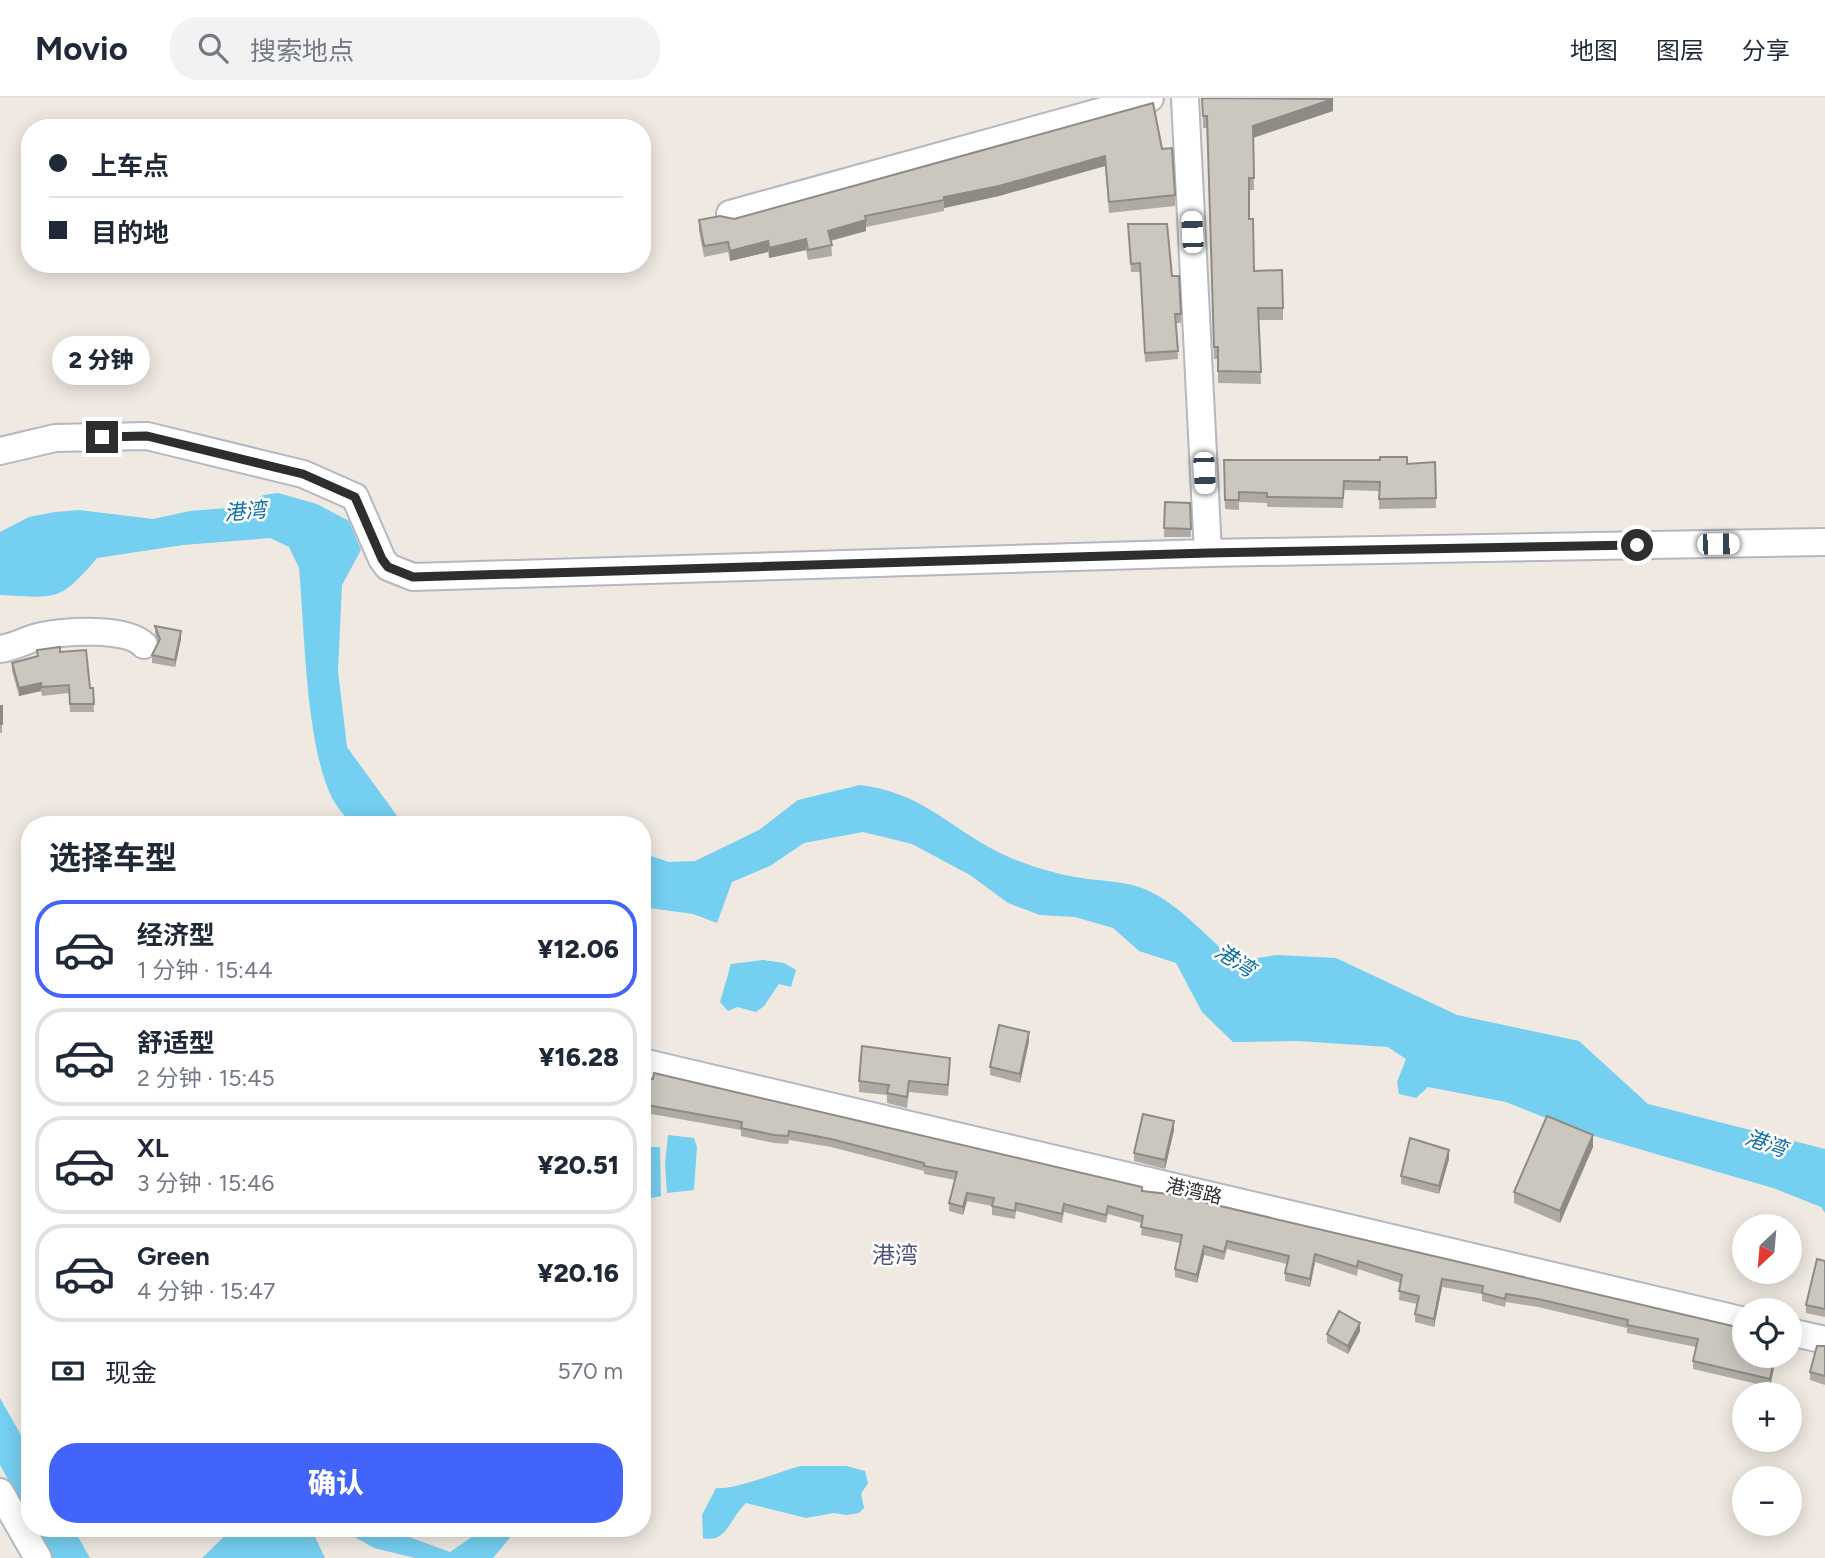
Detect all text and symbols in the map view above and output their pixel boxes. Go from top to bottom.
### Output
search box [170,17,660,80]
text: Movio [35,29,128,68]
icon: search [194,29,232,67]
text: 搜索地点 [250,35,354,67]
text: 地图 [1570,36,1618,65]
text: 图层 [1656,36,1704,65]
text: 分享 [1742,36,1790,65]
text: 上车点 [91,150,169,182]
car [1181,210,1204,254]
text: 目的地 [91,217,169,249]
callout: 2 分钟 [53,336,151,384]
text: 2 分钟 [69,346,133,374]
route end [86,421,118,453]
car [1193,451,1216,495]
water label: 港湾 [223,496,270,525]
route start [1621,529,1653,561]
car [1697,533,1740,555]
text: 选择车型 [49,839,177,877]
icon: car [53,918,116,981]
text: 经济型 [137,919,215,951]
text: ¥12.06 [537,933,619,965]
water label: 港湾 [1211,938,1262,983]
text: 1 分钟 · 15:44 [137,956,273,984]
icon: car [53,1026,116,1089]
text: 舒适型 [137,1027,215,1059]
text: ¥16.28 [538,1041,619,1073]
text: 2 分钟 · 15:45 [137,1064,275,1092]
water label: 港湾 [1742,1124,1793,1163]
text: XL [137,1132,169,1164]
icon: car [53,1134,116,1197]
text: ¥20.51 [537,1149,619,1181]
text: 3 分钟 · 15:46 [137,1169,274,1197]
street label: 港湾路 [1164,1173,1224,1209]
north arrow [1732,1214,1802,1284]
map controls [1732,1214,1802,1536]
text: Green [137,1240,210,1272]
district label: 港湾 [872,1241,918,1269]
icon: car [53,1242,116,1305]
text: ¥20.16 [537,1257,619,1289]
text: 4 分钟 · 15:47 [137,1277,275,1305]
button: locate [1732,1298,1802,1368]
icon: cash [49,1352,87,1390]
text: 现金 [105,1357,157,1389]
text: 570 m [557,1357,623,1385]
button: + [1732,1382,1802,1452]
button: 确认 [49,1443,623,1523]
button: − [1732,1466,1802,1536]

